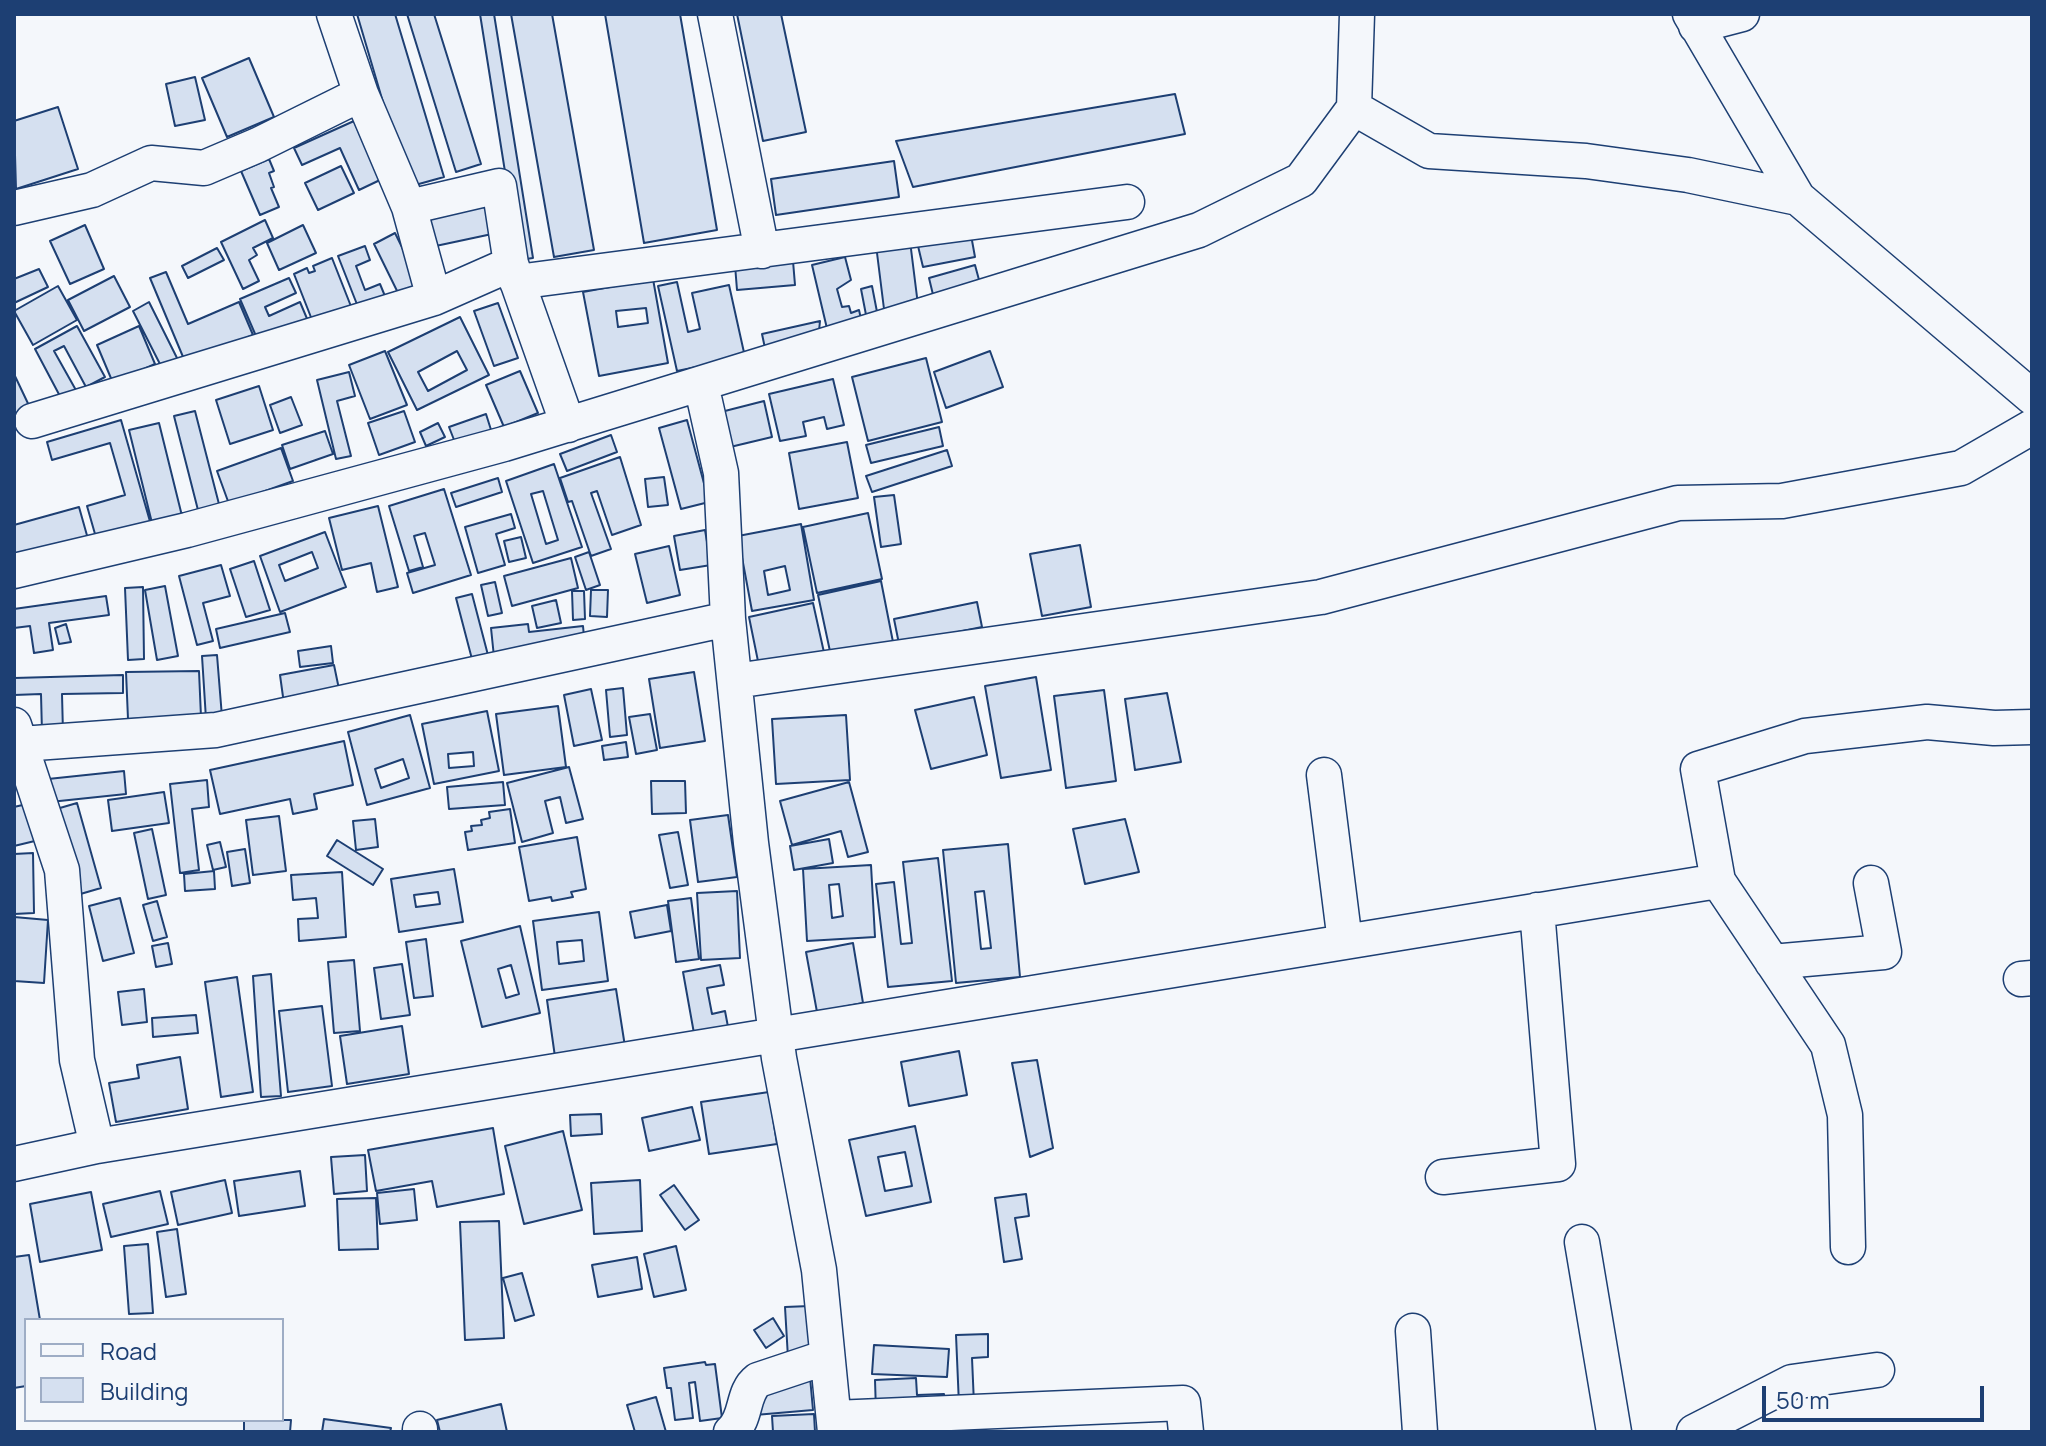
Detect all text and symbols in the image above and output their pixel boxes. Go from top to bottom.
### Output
legend [24,1318,284,1422]
text: Road [100,1334,157,1367]
scale bar [1766,1370,1988,1420]
text: Building [100,1374,188,1407]
text: 50 m [1776,1383,1830,1416]

